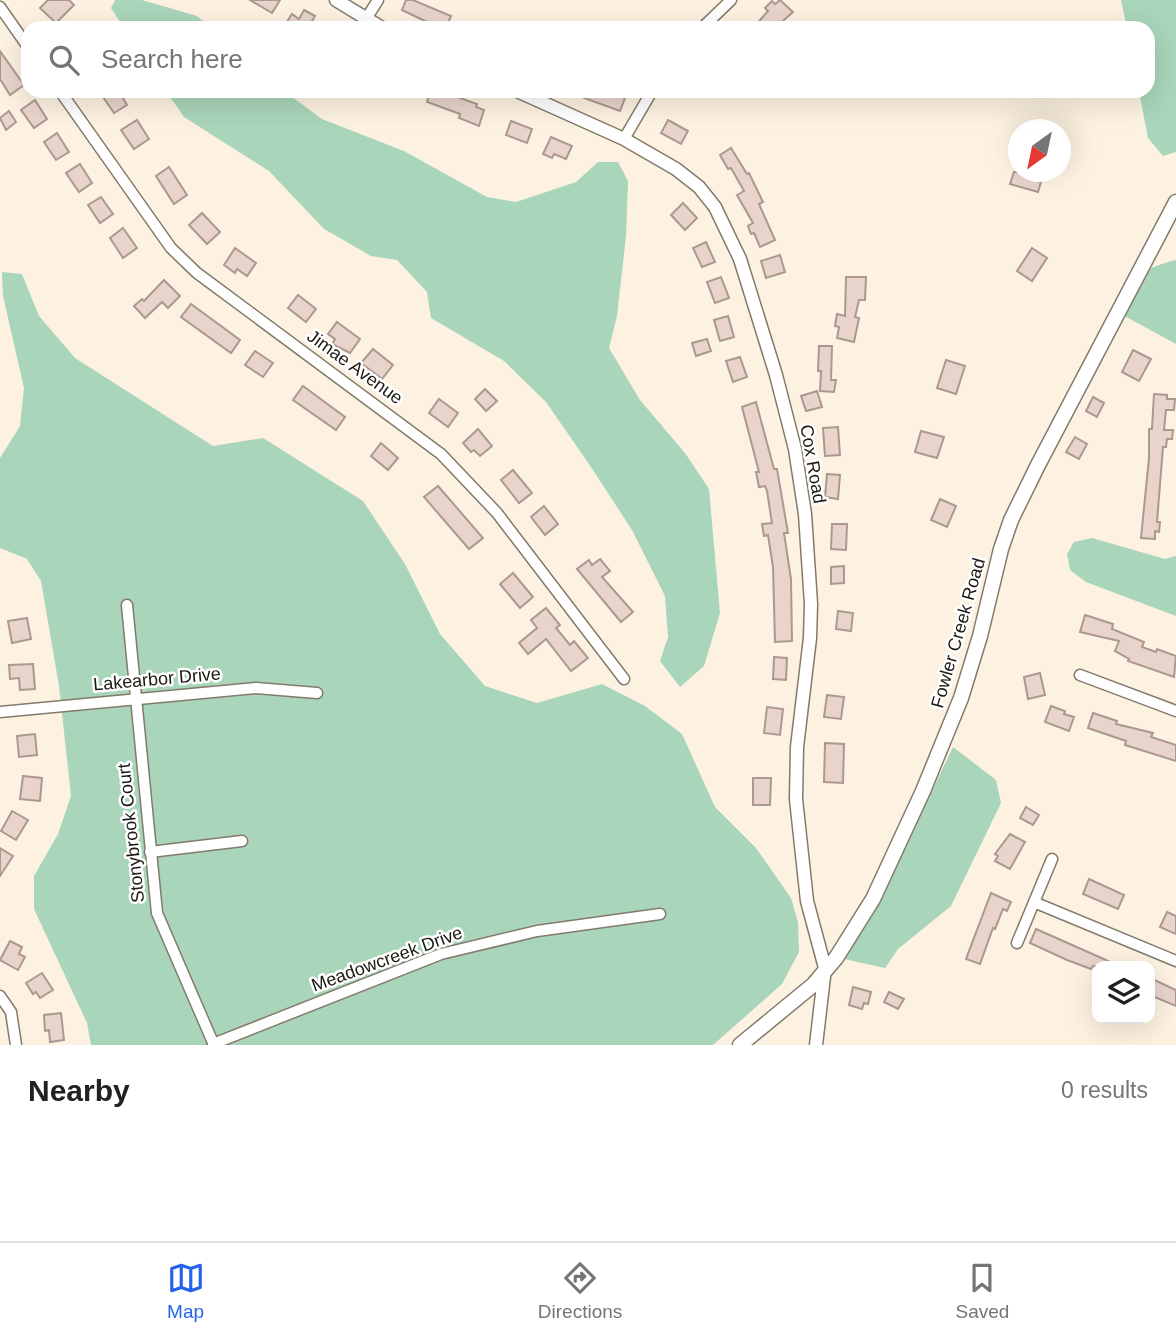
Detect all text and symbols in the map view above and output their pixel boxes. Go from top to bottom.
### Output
search box [21,21,1155,98]
icon: search [45,41,83,79]
text: Search here [101,44,243,74]
north arrow [1008,119,1071,182]
street label: Jimae Avenue [304,326,406,408]
street label: Cox Road [796,423,830,505]
street label: Fowler Creek Road [927,556,989,710]
street label: Lakearbor Drive [92,663,222,695]
street label: Stonybrook Court [114,762,148,904]
street label: Meadowcreek Drive [309,922,465,996]
map controls [1092,961,1155,1024]
button: layers [1092,961,1155,1024]
text: Nearby [28,1074,130,1107]
text: 0 results [1061,1077,1148,1103]
tab: Map [167,1259,205,1323]
tab: Directions [538,1259,622,1323]
tab: Saved [955,1259,1009,1323]

